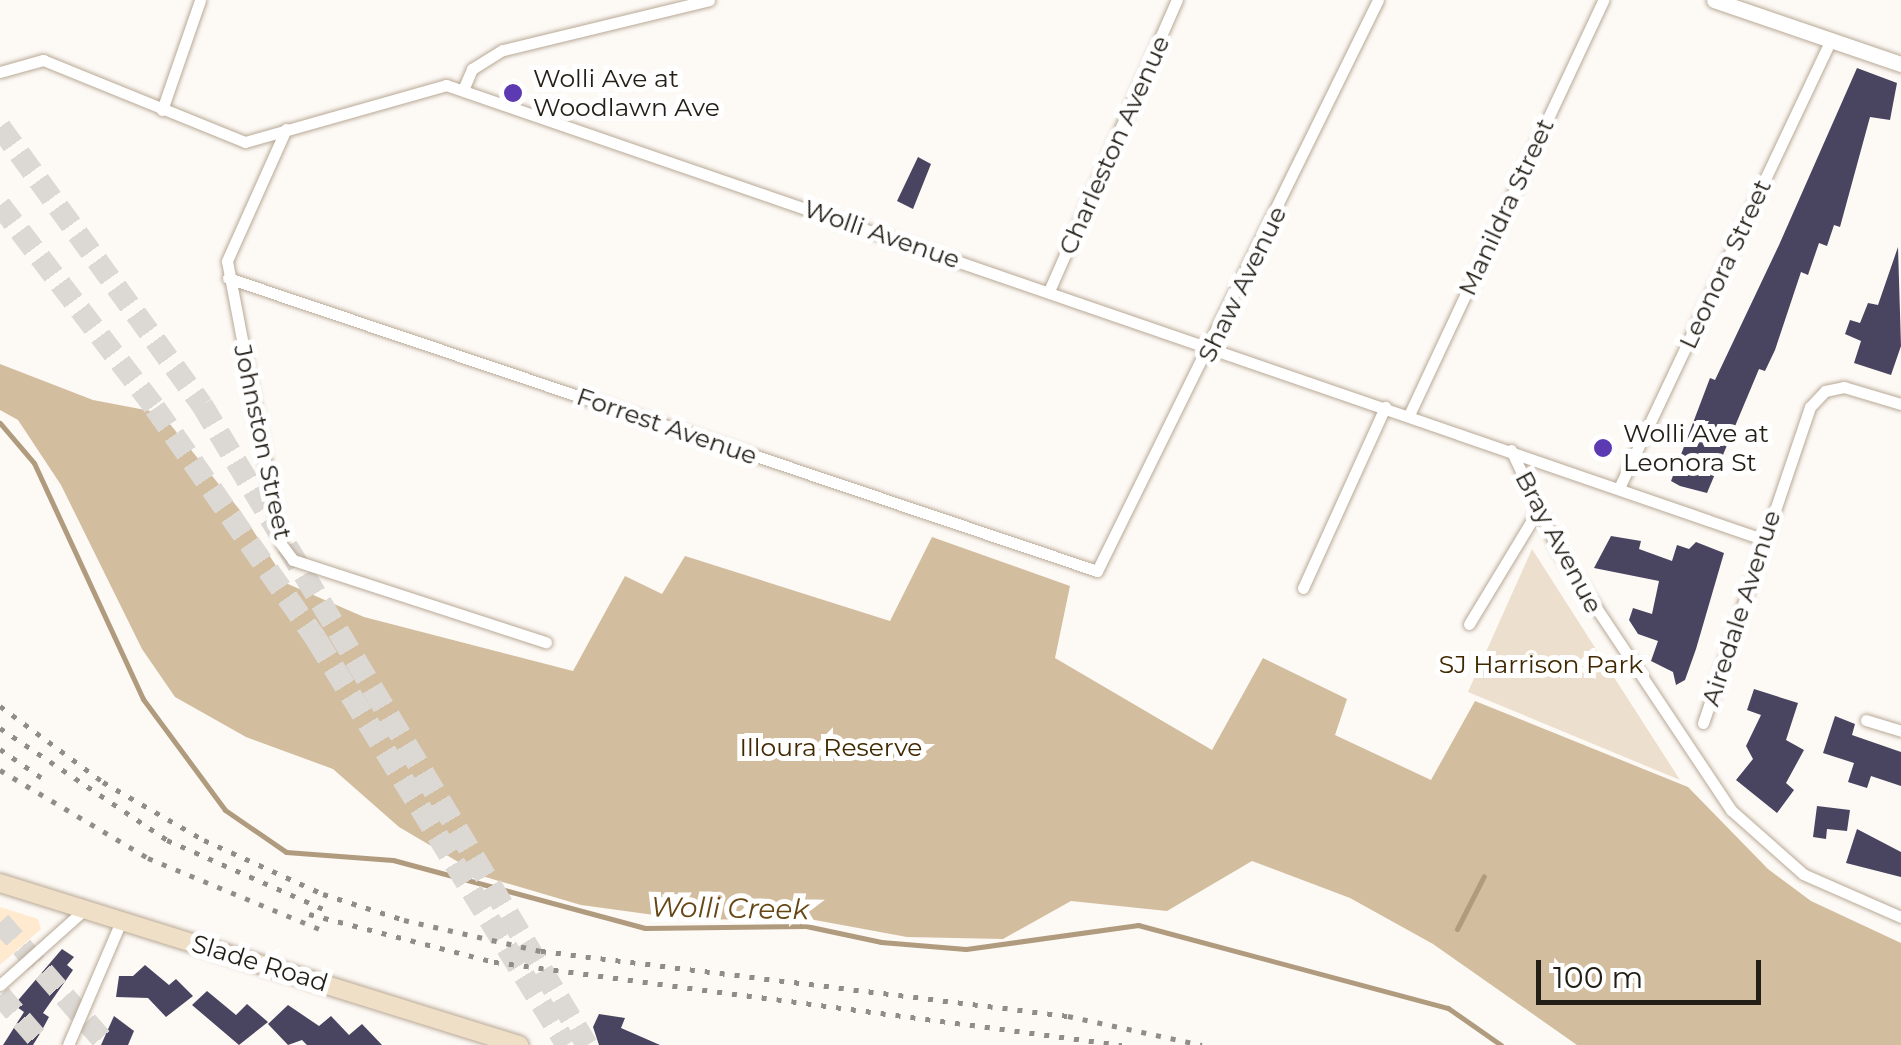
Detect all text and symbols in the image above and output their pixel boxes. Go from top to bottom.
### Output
street label: Charleston Avenue [1052,31,1176,259]
place label: Wolli Ave at Woodlawn Ave [533,64,720,123]
marker: Wolli Ave at Woodlawn Ave [502,82,524,104]
street label: Manildra Street [1452,114,1560,300]
street label: Leonora Street [1673,174,1777,354]
street label: Wolli Avenue [800,193,964,275]
street label: Shaw Avenue [1191,201,1293,367]
street label: Johnston Street [228,342,298,542]
street label: Forrest Avenue [573,381,761,471]
place label: Wolli Ave at Leonora St [1623,419,1769,478]
marker: Wolli Ave at Leonora St [1592,437,1614,459]
street label: Bray Avenue [1509,466,1609,618]
street label: Airedale Avenue [1695,506,1787,710]
park label: SJ Harrison Park [1439,649,1643,679]
park label: Illoura Reserve [740,732,922,762]
water label: Wolli Creek [651,890,809,926]
street label: Slade Road [188,928,332,998]
scale bar [1541,940,1766,1002]
text: 100 m [1553,959,1643,996]

